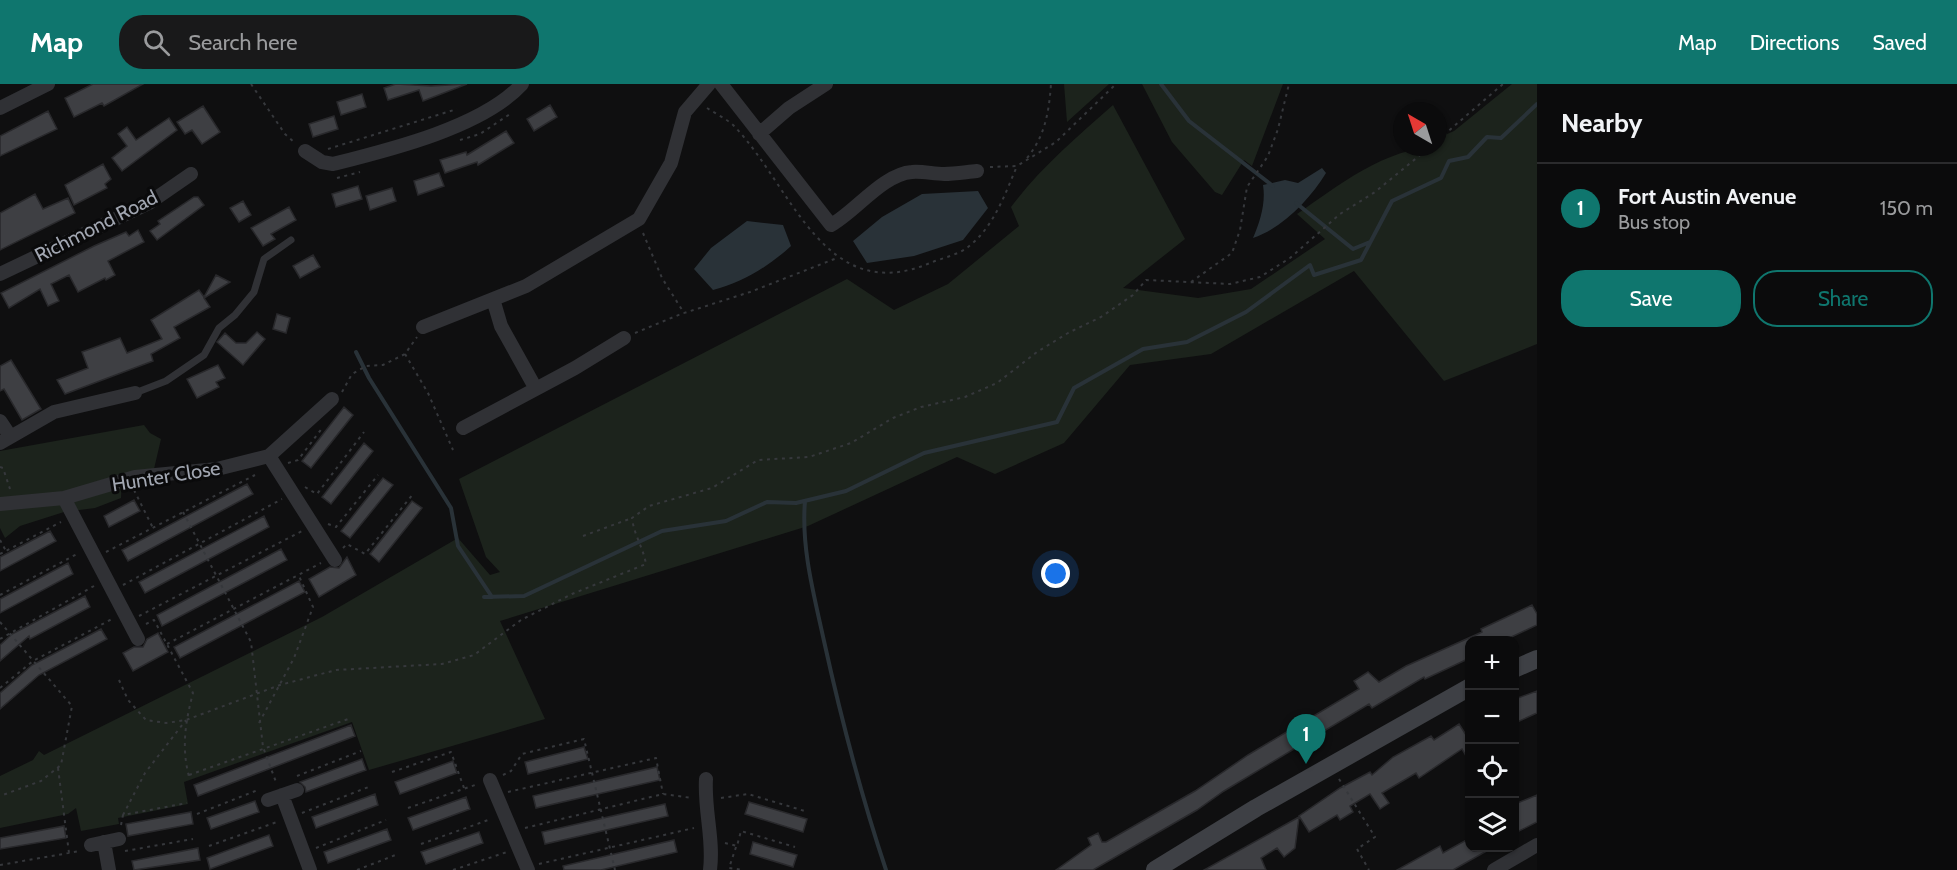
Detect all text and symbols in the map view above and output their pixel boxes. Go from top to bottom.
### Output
search box [119,15,539,69]
text: Map [30,25,83,59]
icon: search [140,26,173,59]
text: Search here [188,29,297,56]
text: Map [1678,30,1717,55]
text: Directions [1750,30,1839,55]
text: Saved [1872,30,1927,55]
north arrow [1393,102,1447,156]
text: Nearby [1561,107,1642,139]
text: Fort Austin Avenue [1618,183,1796,210]
street label: Richmond Road [31,185,161,267]
text: 1 [1577,196,1584,220]
text: 150 m [1880,196,1933,220]
text: Bus stop [1618,210,1690,234]
button: Save [1561,270,1741,327]
button: Share [1753,270,1933,327]
street label: Hunter Close [110,456,222,496]
your location [1041,559,1070,588]
map controls [1465,636,1519,852]
button: + [1465,636,1519,690]
button: − [1465,690,1519,744]
pin: 1 [1286,714,1326,764]
button: locate [1465,744,1519,798]
button: layers [1465,798,1519,852]

